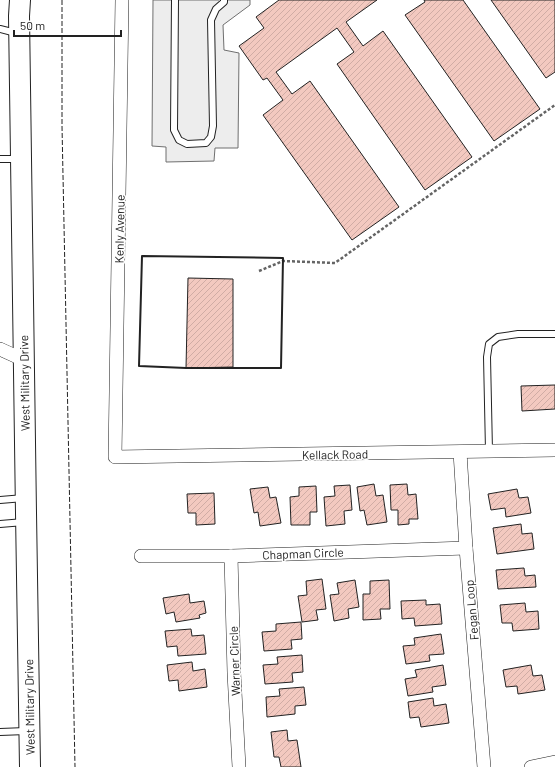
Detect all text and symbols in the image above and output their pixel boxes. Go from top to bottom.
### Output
scale bar [14,12,121,38]
text: 50 m [20,18,45,32]
street label: Kenly Avenue [111,194,127,264]
street label: West Military Drive [16,335,32,431]
street label: Kellack Road [302,446,368,462]
street label: Chapman Circle [262,545,344,561]
street label: Fegan Loop [461,579,481,641]
street label: Warner Circle [226,626,242,696]
street label: West Military Drive [21,659,37,755]

